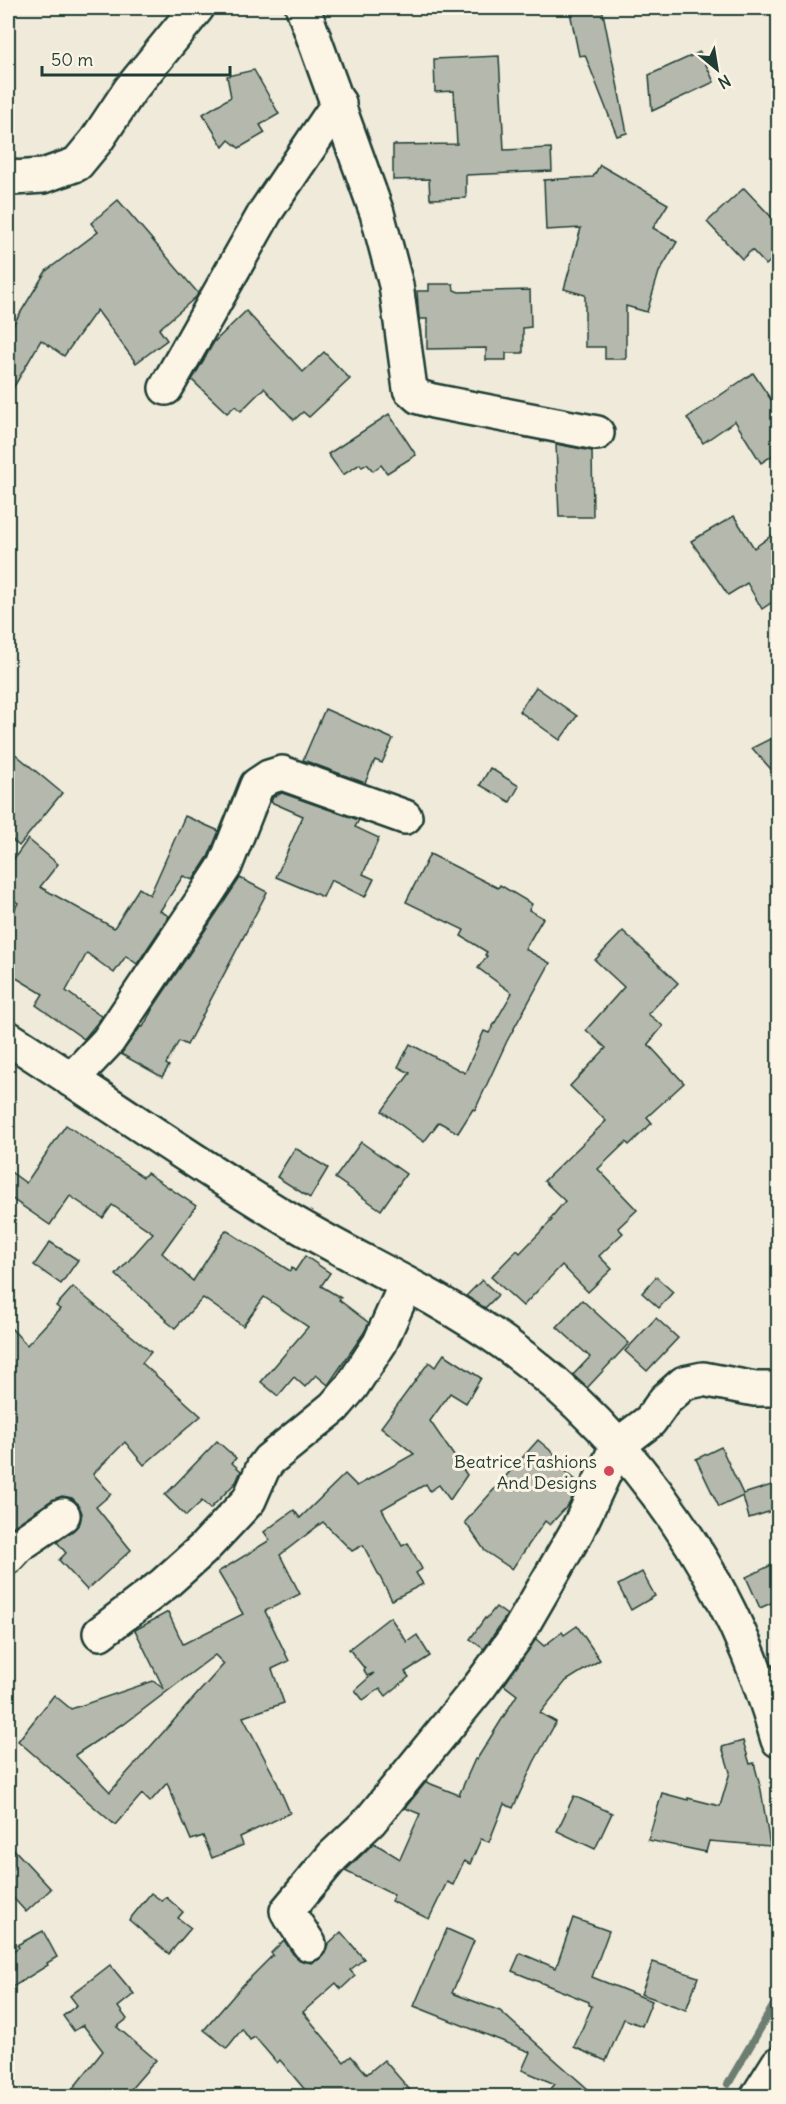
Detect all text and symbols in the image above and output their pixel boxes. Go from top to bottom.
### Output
scale bar [42,39,230,77]
north arrow [687,39,747,99]
text: 50 m [51,48,93,71]
text: N [715,71,734,93]
place label: Beatrice Fashions And Designs [454,1450,597,1494]
marker: Beatrice Fashions And Designs [602,1464,616,1478]

